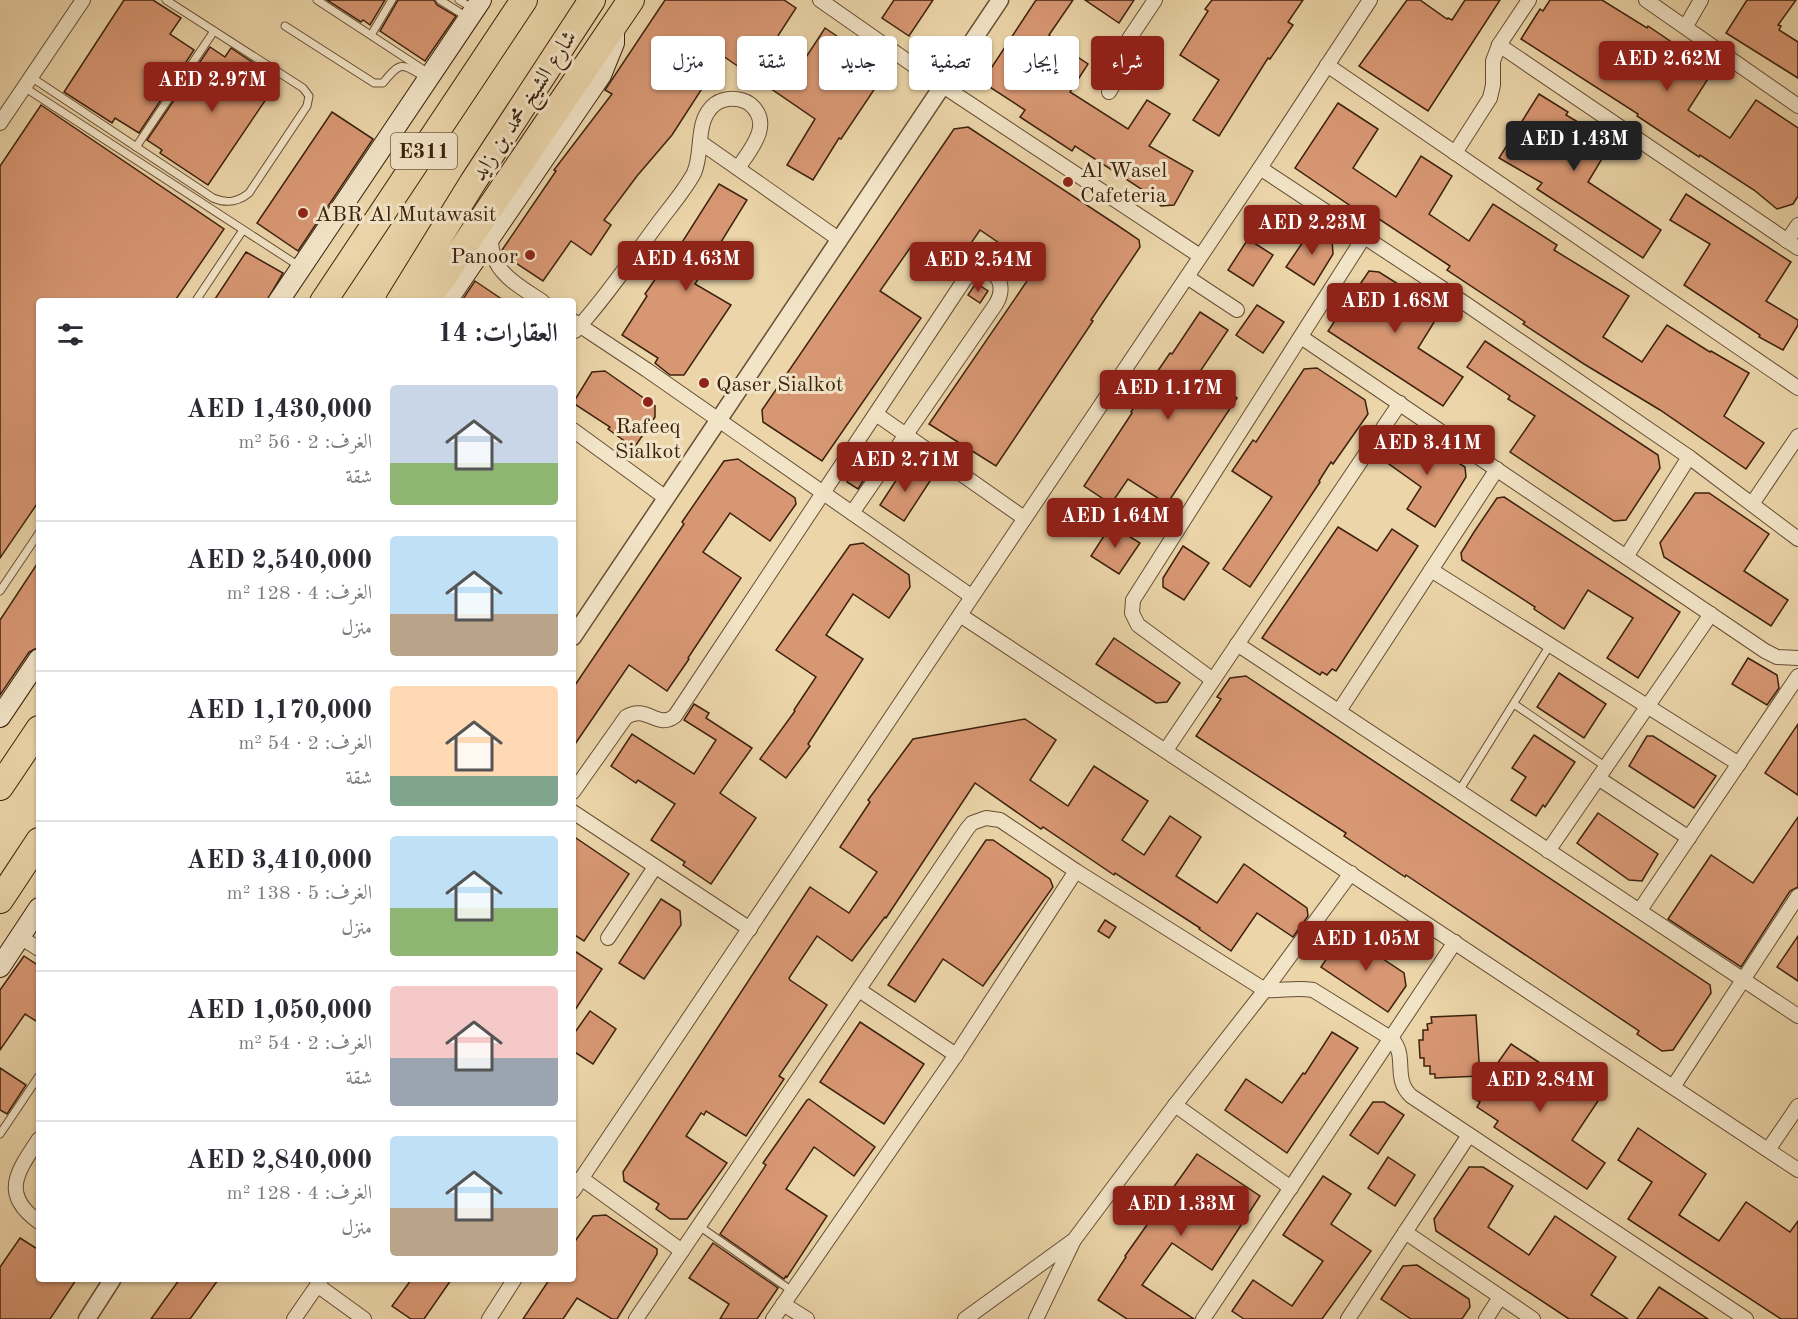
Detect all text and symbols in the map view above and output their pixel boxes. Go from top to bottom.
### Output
street label: شارع الشيخ محمد بن زايد [468,27,587,189]
chip: منزل [651,36,725,90]
chip: شقة [737,36,807,90]
chip: جديد [819,36,897,90]
chip: تصفية [909,36,992,90]
chip: إيجار [1004,36,1079,90]
chip: شراء [1091,36,1164,90]
pin: AED 2.62M [1598,41,1736,92]
text: AED 2.62M [1613,50,1721,70]
pin: AED 2.97M [143,62,281,113]
text: AED 2.97M [158,71,266,91]
pin: AED 1.43M [1505,121,1643,172]
text: AED 1.43M [1520,130,1628,150]
road number: E311 [391,133,457,169]
place label: Al Wasel Cafeteria [1080,160,1167,207]
marker: Al Wasel Cafeteria [1061,175,1075,189]
place label: ABR Al Mutawasit [315,204,496,226]
pin: AED 2.23M [1243,205,1381,256]
marker: ABR Al Mutawasit [296,206,310,220]
text: AED 2.23M [1258,214,1366,234]
pin: AED 4.63M [617,241,755,292]
pin: AED 2.54M [909,242,1047,293]
place label: Panoor [450,246,518,268]
marker: Panoor [523,248,537,262]
text: AED 4.63M [632,250,740,270]
text: AED 2.54M [924,251,1032,271]
pin: AED 1.68M [1326,283,1464,334]
text: AED 1.68M [1341,292,1449,312]
icon: filters [54,318,87,351]
text: العقارات: 14 [438,321,558,347]
pin: AED 1.17M [1099,370,1237,421]
place label: Qaser Sialkot [716,374,844,396]
marker: Qaser Sialkot [697,376,711,390]
text: AED 1.17M [1114,379,1222,399]
marker: Rafeeq Sialkot [641,395,655,409]
text: AED 1,430,000 [187,397,372,423]
icon: home [438,409,510,481]
place label: Rafeeq Sialkot [615,416,681,463]
pin: AED 3.41M [1358,425,1496,476]
text: الغرف: 2 · 56 m² [238,433,372,453]
text: AED 3.41M [1373,434,1481,454]
pin: AED 2.71M [836,442,974,493]
text: AED 2.71M [851,451,959,471]
text: شقة [346,468,372,488]
pin: AED 1.64M [1046,498,1184,549]
text: AED 1.64M [1061,507,1169,527]
text: AED 2,540,000 [187,548,372,574]
icon: home [438,560,510,632]
text: الغرف: 4 · 128 m² [227,584,372,604]
text: منزل [341,619,372,639]
text: AED 1,170,000 [187,698,372,724]
icon: home [438,710,510,782]
text: الغرف: 2 · 54 m² [238,734,372,754]
text: شقة [346,769,372,789]
text: AED 3,410,000 [187,848,372,874]
icon: home [438,860,510,932]
text: الغرف: 5 · 138 m² [227,884,372,904]
text: منزل [341,919,372,939]
pin: AED 1.05M [1297,921,1435,972]
text: AED 1.05M [1312,930,1420,950]
text: AED 1,050,000 [187,998,372,1024]
icon: home [438,1010,510,1082]
text: الغرف: 2 · 54 m² [238,1034,372,1054]
pin: AED 2.84M [1471,1062,1609,1113]
text: شقة [346,1069,372,1089]
text: AED 2.84M [1486,1071,1594,1091]
text: AED 2,840,000 [187,1148,372,1174]
icon: home [438,1160,510,1232]
text: الغرف: 4 · 128 m² [227,1184,372,1204]
pin: AED 1.33M [1112,1186,1250,1237]
text: AED 1.33M [1127,1195,1235,1215]
text: منزل [341,1219,372,1239]

